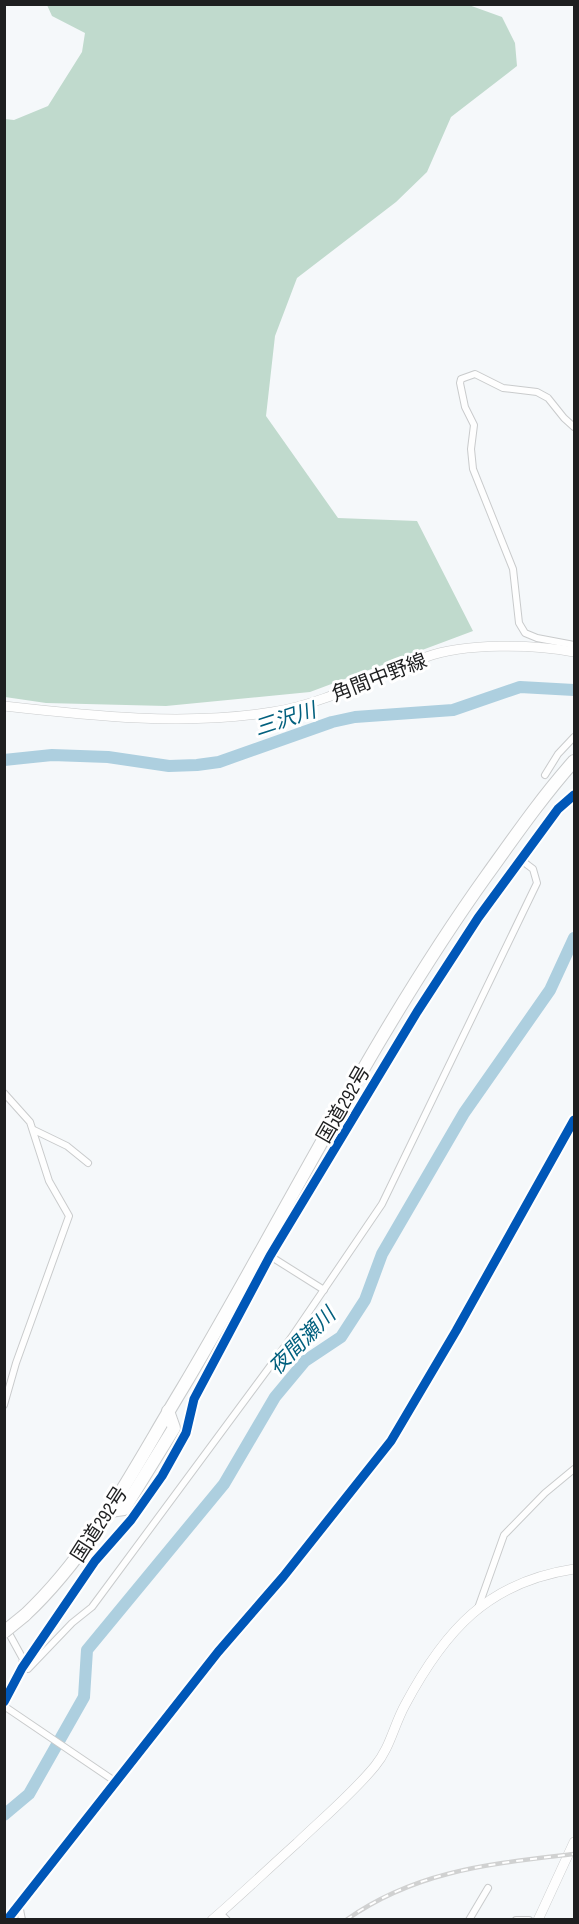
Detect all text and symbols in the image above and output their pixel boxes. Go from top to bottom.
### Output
street label: 角間中野線 [328,649,430,707]
water label: 三沢川 [251,697,321,741]
street label: 国道292号 [312,1062,376,1147]
water label: 夜間瀬川 [264,1301,342,1380]
street label: 国道292号 [67,1482,133,1567]

